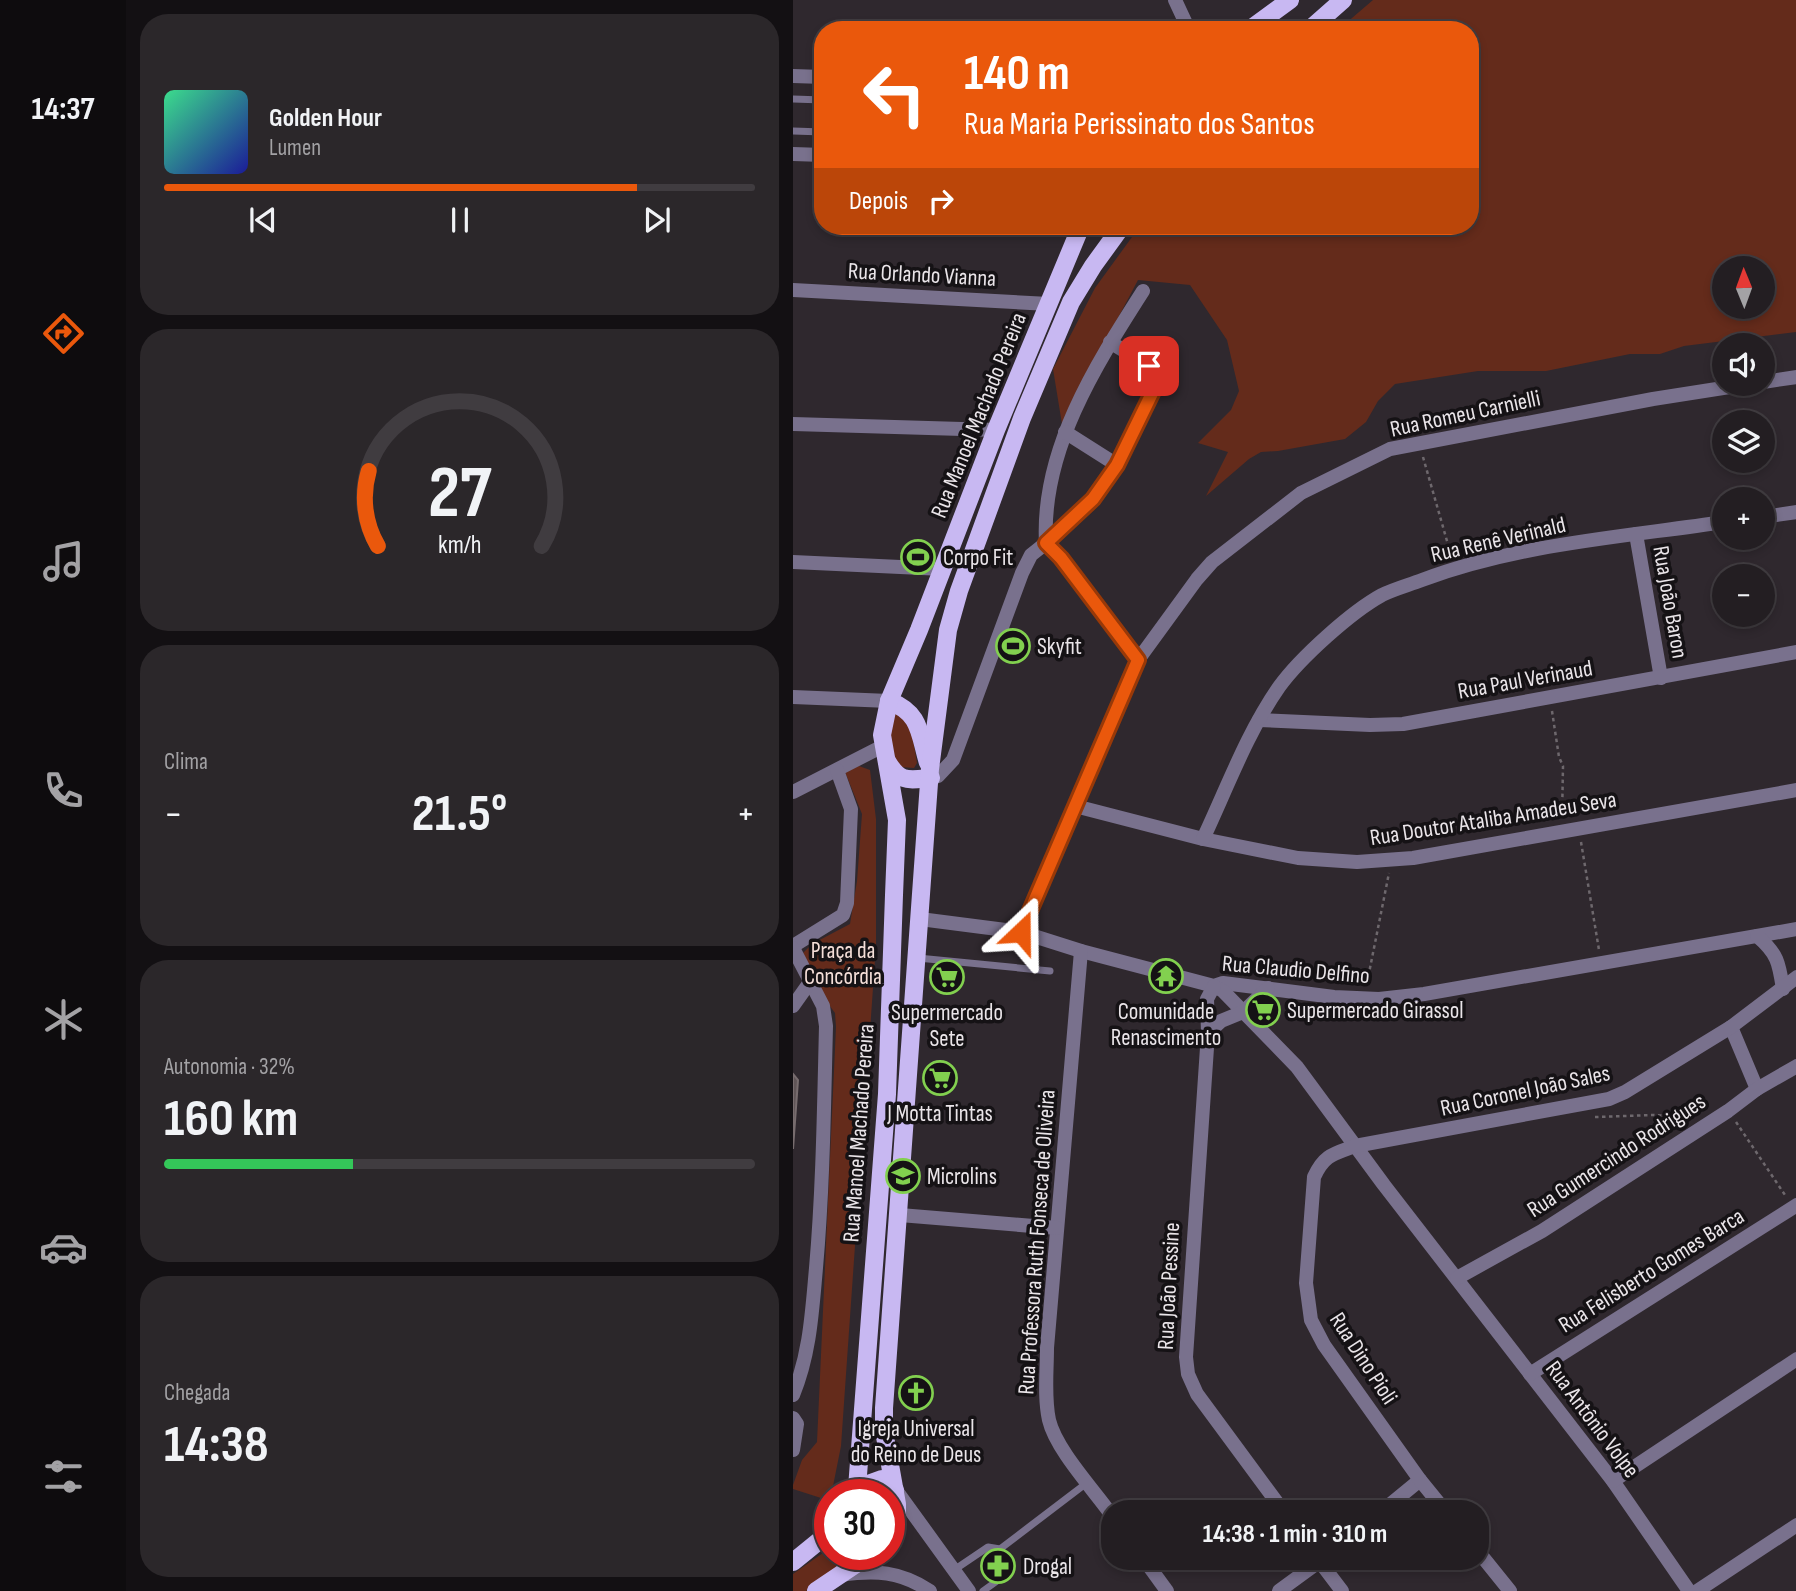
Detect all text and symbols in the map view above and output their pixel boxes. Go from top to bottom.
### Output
text: 140 m [964,45,1070,104]
icon: left [849,49,940,140]
text: 14:37 [31,90,95,129]
text: Golden Hour [269,103,382,134]
text: Rua Maria Perissinato dos Santos [964,105,1315,144]
text: Lumen [269,134,321,162]
icon: right [922,182,960,220]
text: Depois [849,186,908,217]
icon: previous [244,201,282,239]
icon: pause [441,201,479,239]
icon: next [638,201,676,239]
north arrow [1712,256,1775,318]
map controls [1712,256,1775,627]
street label: Rua Orlando Vianna [847,257,997,293]
icon: directions [39,309,88,358]
street label: Rua Manoel Machado Pereira [925,309,1033,522]
button: sound [1712,333,1775,396]
pin [1119,336,1179,396]
icon: arrive [1130,347,1168,385]
street label: Rua Romeu Carnielli [1388,384,1543,444]
button: layers [1712,410,1775,473]
text: 27 [428,451,492,539]
button: + [1712,487,1775,550]
street label: Rua Renê Verinald [1428,511,1568,569]
text: km/h [438,530,481,561]
icon: music [39,537,88,586]
sports icon: Corpo Fit [899,538,937,576]
place label: Corpo Fit [943,544,1013,572]
street label: Rua João Baron [1646,544,1694,661]
button: − [1712,564,1775,627]
sports icon: Skyfit [994,627,1032,665]
place label: Skyfit [1037,633,1082,661]
street label: Rua Paul Verinaud [1456,654,1595,706]
text: Clima [164,748,208,776]
icon: phone [39,766,88,815]
text: 21.5° [412,783,507,846]
street label: Rua Doutor Ataliba Amadeu Seva [1368,786,1618,852]
text: − [164,792,183,837]
text: + [736,792,755,837]
position arrow [984,895,1058,969]
park label: Praça da Concórdia [804,937,882,991]
street label: Rua Claudio Delfino [1221,950,1371,990]
temple icon: Comunidade Renascimento [1147,957,1185,995]
supermarket icon: Supermercado Sete [928,958,966,996]
supermarket icon: Supermercado Girassol [1244,991,1282,1029]
icon: climate [39,995,88,1044]
place label: Supermercado Girassol [1287,997,1464,1025]
place label: Comunidade Renascimento [1111,998,1221,1052]
place label: Supermercado Sete [891,999,1003,1053]
street label: Rua Manoel Machado Pereira [837,1023,881,1243]
text: Autonomia · 32% [164,1053,295,1081]
supermarket icon: J Motta Tintas [921,1059,959,1097]
street label: Rua Coronel João Sales [1438,1059,1613,1123]
text: 160 km [164,1088,298,1151]
street label: Rua Gumercindo Rodrigues [1522,1088,1711,1224]
street label: Rua Professora Ruth Fonseca de Oliveira [1012,1089,1062,1396]
place label: J Motta Tintas [886,1100,993,1128]
school or university icon: Microlins [884,1157,922,1195]
place label: Microlins [927,1163,997,1191]
street label: Rua Felisberto Gomes Barca [1554,1202,1749,1339]
street label: Rua João Pessine [1152,1222,1186,1351]
icon: car [39,1223,88,1272]
street label: Rua Dino Pioli [1323,1307,1403,1410]
street label: Rua Antônio Volpe [1539,1356,1645,1484]
church icon: Igreja Universal do Reino de Deus [897,1374,935,1412]
text: Chegada [164,1379,230,1407]
text: 14:38 [164,1414,268,1477]
place label: Igreja Universal do Reino de Deus [851,1415,981,1469]
icon: filters [39,1452,88,1501]
speed limit sign: 30 [814,1479,905,1570]
text: 14:38 · 1 min · 310 m [1203,1519,1387,1550]
pharmacy icon: Drogal [979,1547,1017,1585]
place label: Drogal [1023,1553,1072,1581]

